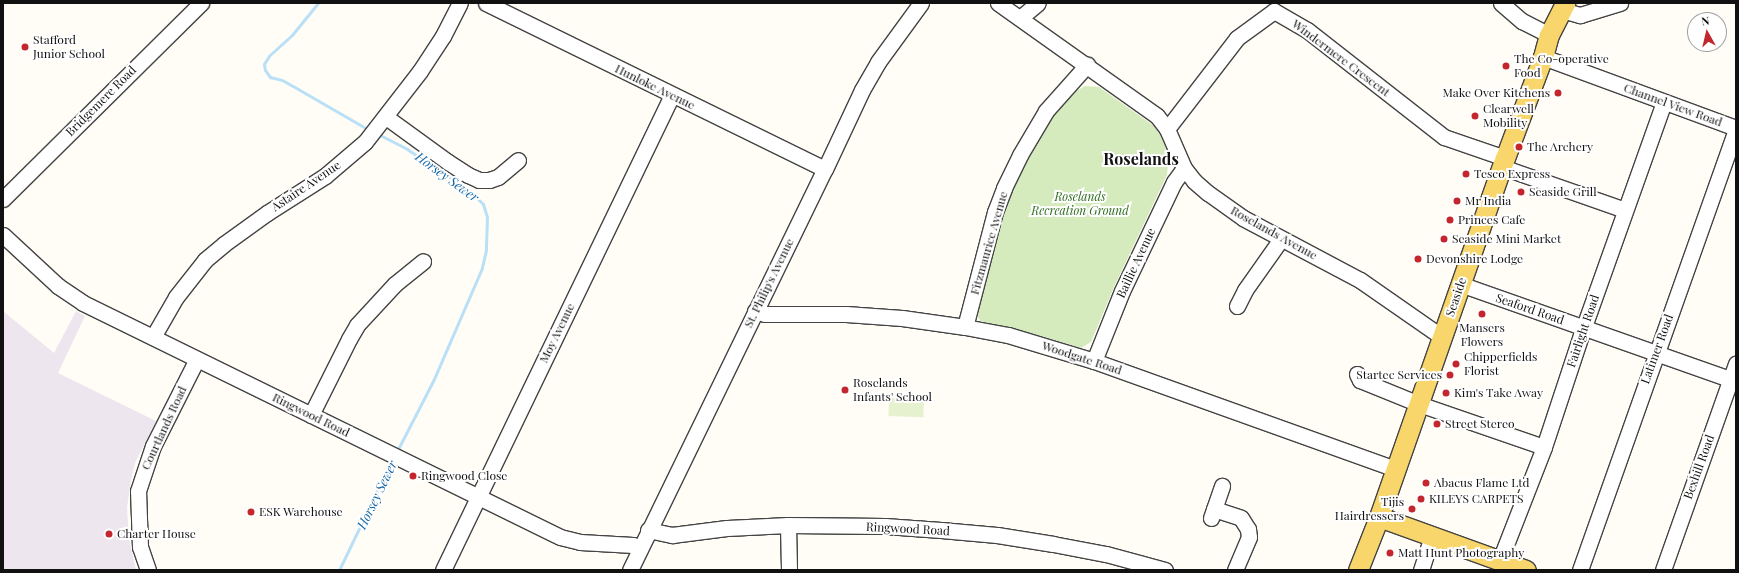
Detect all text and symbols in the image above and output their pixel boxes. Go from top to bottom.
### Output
north arrow [1687,12,1727,52]
text: N [1700,13,1710,29]
street label: Windermere Crescent [1289,17,1393,99]
place label: Stafford Junior School [33,33,105,61]
marker: Stafford Junior School [20,42,30,52]
place label: The Co-operative Food [1514,52,1609,80]
street label: Hunloke Avenue [612,61,698,113]
marker: The Co-operative Food [1501,61,1511,71]
street label: Bridgemere Road [63,63,139,139]
street label: Channel View Road [1621,80,1725,130]
place label: Make Over Kitchens [1442,86,1550,100]
marker: Make Over Kitchens [1553,88,1563,98]
place label: Clearwell Mobility [1483,102,1534,130]
marker: Clearwell Mobility [1470,111,1480,121]
place label: The Archery [1527,140,1594,154]
marker: The Archery [1514,142,1524,152]
water label: Horsey Sewer [412,149,482,205]
district label: Roselands [1103,149,1179,169]
street label: Astaire Avenue [269,158,343,214]
place label: Tesco Express [1474,167,1550,181]
marker: Tesco Express [1461,169,1471,179]
place label: Seaside Grill [1529,185,1597,199]
marker: Seaside Grill [1516,187,1526,197]
street label: Fitzmaurice Avenue [967,189,1011,297]
park label: Roselands Recreation Ground [1031,190,1129,218]
place label: Mr India [1465,194,1511,208]
marker: Mr India [1452,196,1462,206]
street label: Roselands Avenue [1228,203,1320,263]
place label: Princes Cafe [1458,213,1525,227]
marker: Princes Cafe [1445,215,1455,225]
street label: Baillie Avenue [1113,226,1159,300]
place label: Seaside Mini Market [1452,232,1561,246]
marker: Seaside Mini Market [1439,234,1449,244]
street label: St. Philip's Avenue [741,236,797,330]
place label: Devonshire Lodge [1426,252,1523,266]
marker: Devonshire Lodge [1413,254,1423,264]
street label: Seaside [1443,276,1469,318]
street label: Seaford Road [1494,291,1566,327]
street label: Fairlight Road [1564,293,1602,369]
street label: Moy Avenue [536,300,578,366]
marker: Mansers Flowers [1477,309,1487,319]
street label: Latimer Road [1638,312,1676,386]
place label: Mansers Flowers [1459,321,1505,349]
street label: Woodgate Road [1040,338,1124,378]
place label: Chipperfields Florist [1464,350,1537,378]
marker: Chipperfields Florist [1451,359,1461,369]
place label: Startec Services [1356,368,1442,382]
marker: Startec Services [1445,370,1455,380]
place label: Roselands Infants' School [853,376,932,404]
street label: Courtlands Road [138,384,190,472]
marker: Roselands Infants' School [840,385,850,395]
place label: Kim's Take Away [1454,386,1544,400]
marker: Kim's Take Away [1441,388,1451,398]
street label: Ringwood Road [270,390,352,440]
place label: Street Stereo [1445,417,1515,431]
marker: Street Stereo [1432,419,1442,429]
street label: Bexhill Road [1681,433,1717,501]
water label: Horsey Sewer [354,458,400,532]
place label: Ringwood Close [421,469,507,483]
marker: Ringwood Close [408,471,418,481]
place label: Abacus Flame Ltd [1434,476,1530,490]
marker: Abacus Flame Ltd [1421,478,1431,488]
place label: KILEYS CARPETS [1429,492,1523,506]
marker: KILEYS CARPETS [1416,494,1426,504]
place label: Tijis Hairdressers [1335,495,1404,523]
marker: Tijis Hairdressers [1407,504,1417,514]
place label: ESK Warehouse [259,505,343,519]
marker: ESK Warehouse [246,507,256,517]
street label: Ringwood Road [866,520,950,538]
place label: Charter House [117,527,196,541]
marker: Charter House [104,529,114,539]
place label: Matt Hunt Photography [1398,546,1525,560]
marker: Matt Hunt Photography [1385,548,1395,558]

